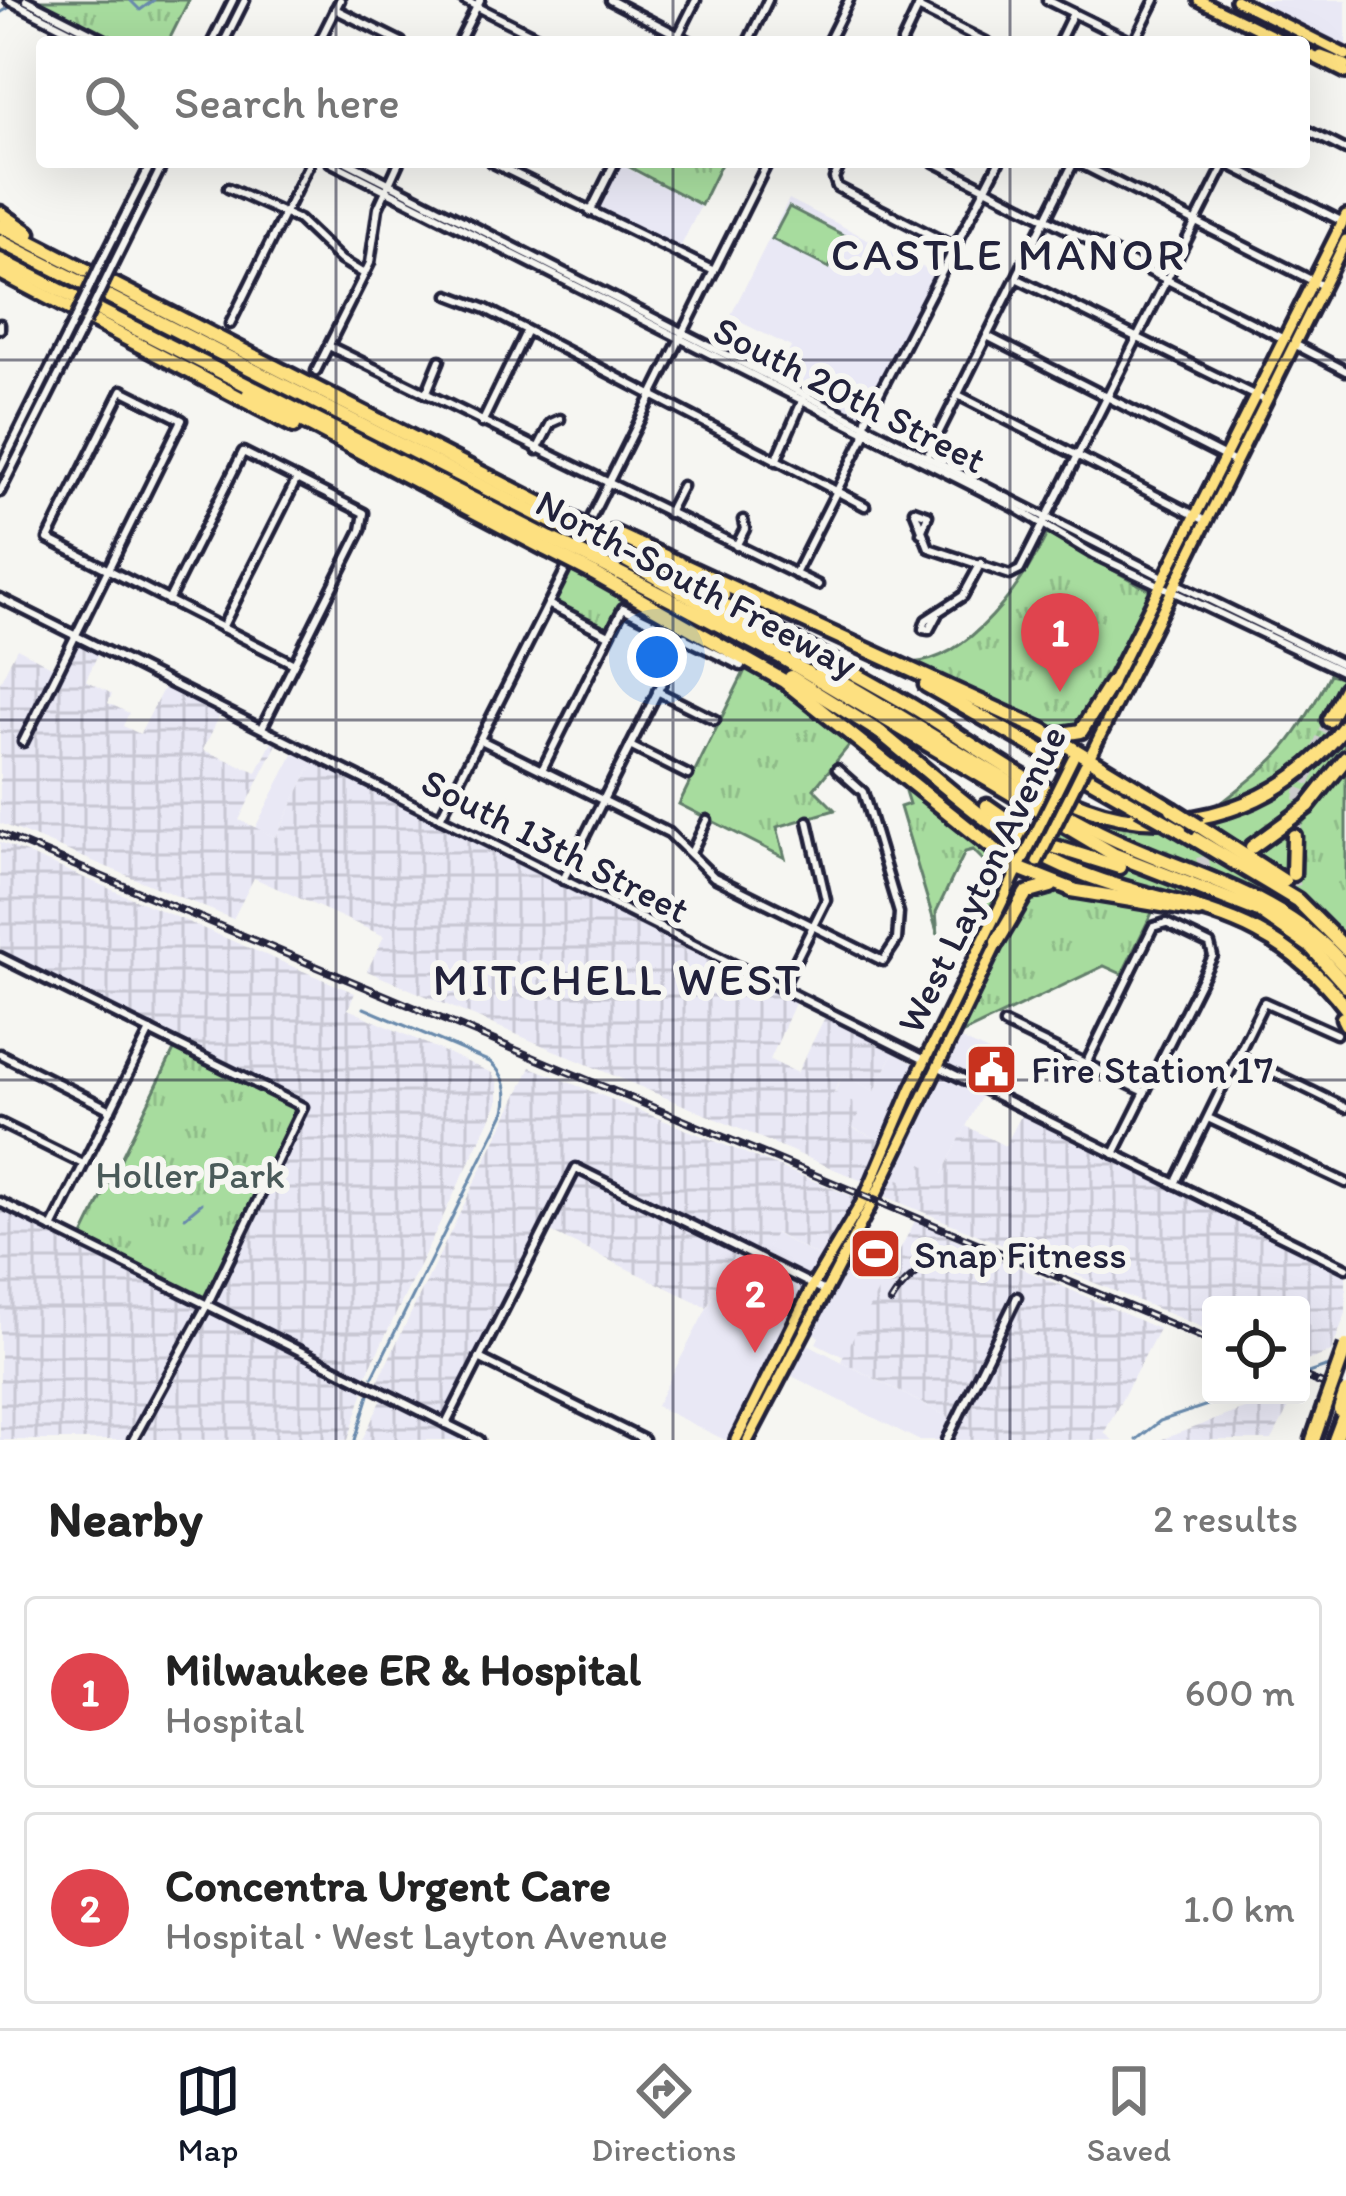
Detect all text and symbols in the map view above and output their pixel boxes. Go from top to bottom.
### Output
search box [36,36,1310,168]
icon: search [78,69,144,135]
text: Search here [174,75,400,129]
district label: CASTLE MANOR [831,227,1187,281]
street label: South 20th Street [706,306,994,483]
street label: North-South Freeway [528,479,865,688]
pin: 1 [1021,593,1099,692]
your location [627,627,687,687]
street label: West Layton Avenue [887,718,1076,1041]
street label: South 13th Street [414,758,697,933]
district label: MITCHELL WEST [433,952,803,1006]
public building icon: Fire Station 17 [964,1041,1020,1097]
place label: Fire Station 17 [1031,1046,1273,1093]
park label: Holler Park [95,1151,285,1198]
sports icon: Snap Fitness [847,1226,903,1282]
place label: Snap Fitness [914,1231,1127,1278]
pin: 2 [716,1254,794,1353]
map controls [1202,1296,1310,1404]
button: locate [1202,1296,1310,1404]
text: Nearby [48,1488,203,1549]
text: 2 results [1153,1495,1298,1542]
text: Milwaukee ER & Hospital [165,1642,641,1696]
text: 1 [81,1669,99,1716]
text: 600 m [1185,1669,1295,1716]
text: Hospital [165,1696,304,1743]
text: Concentra Urgent Care [165,1858,611,1912]
text: 2 [80,1885,100,1932]
text: 1.0 km [1183,1885,1295,1932]
text: Hospital · West Layton Avenue [165,1912,668,1959]
tab: Map [175,2058,241,2169]
tab: Directions [591,2058,736,2169]
tab: Saved [1087,2058,1171,2169]

